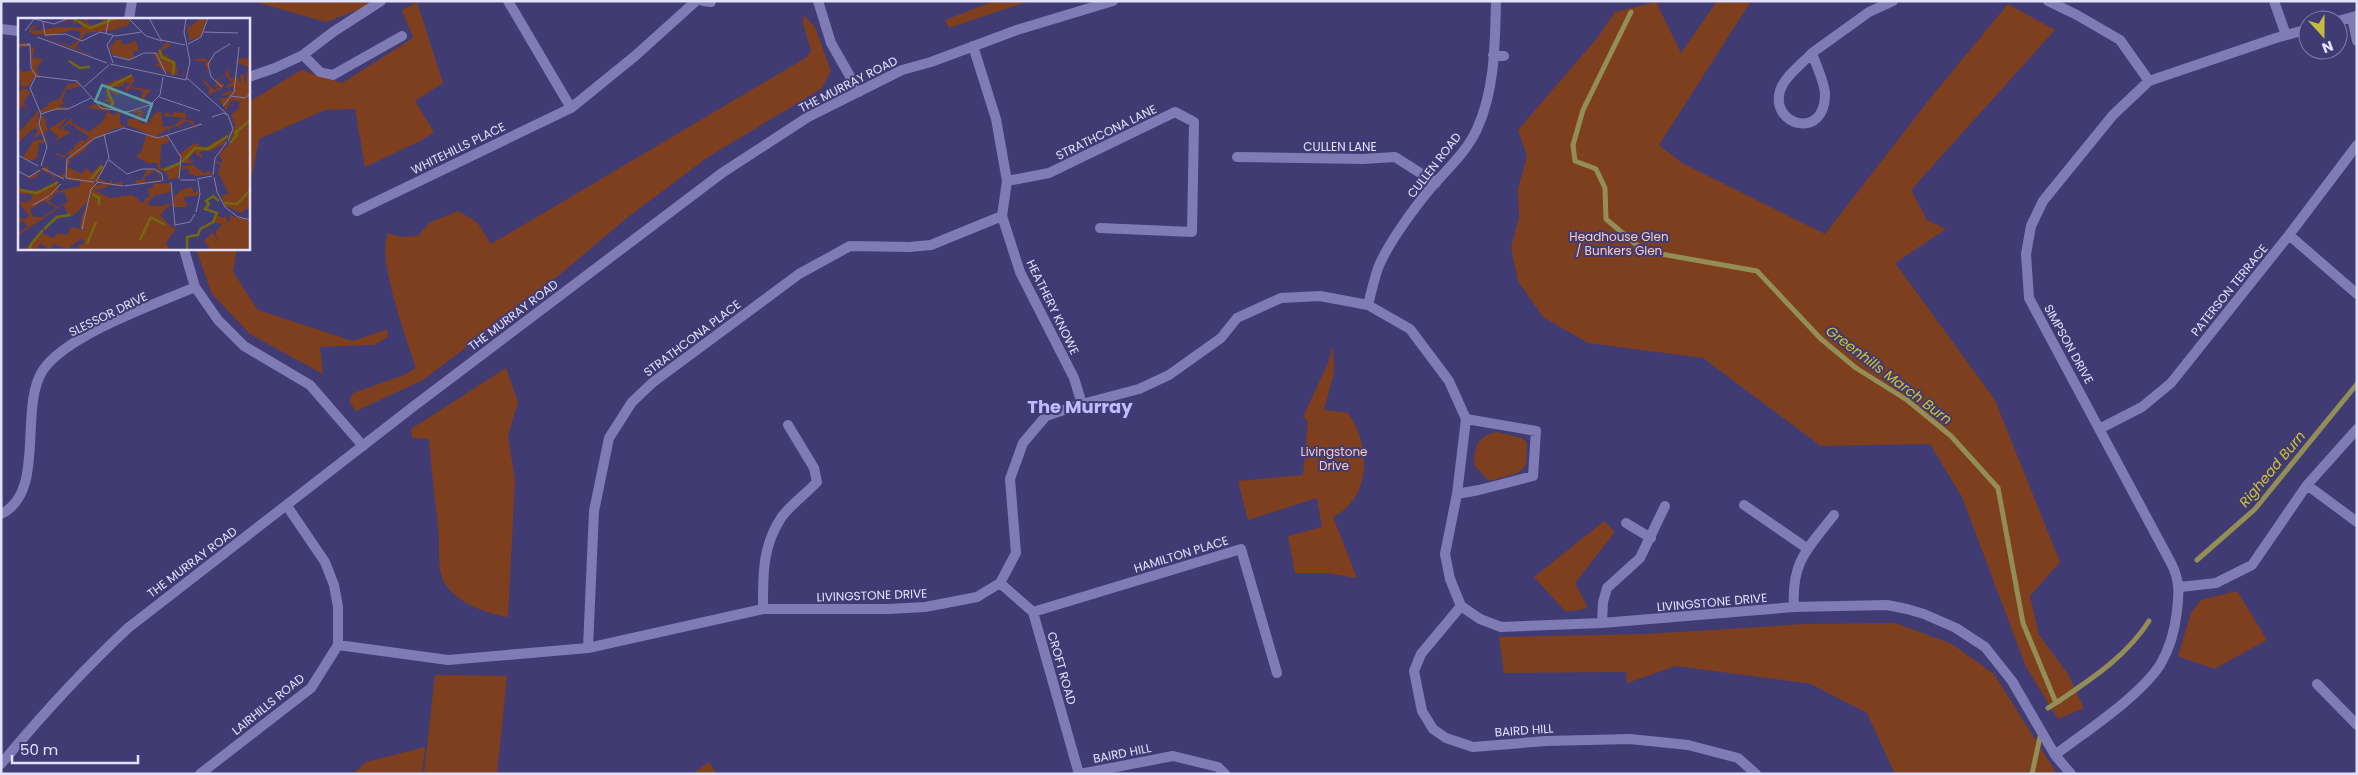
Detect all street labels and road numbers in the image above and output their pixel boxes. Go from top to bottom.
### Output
street label: THE MURRAY ROAD [796,52,900,116]
street label: STRATHCONA LANE [1053,100,1159,164]
street label: WHITEHILLS PLACE [408,118,508,178]
street label: CULLEN ROAD [1403,129,1465,201]
street label: CULLEN LANE [1303,138,1377,155]
street label: PATERSON TERRACE [2187,240,2271,340]
street label: HEATHERY KNOWE [1023,257,1083,357]
street label: THE MURRAY ROAD [464,275,562,355]
street label: SLESSOR DRIVE [66,288,150,340]
street label: STRATHCONA PLACE [640,296,744,380]
street label: SIMPSON DRIVE [2040,301,2098,387]
street label: THE MURRAY ROAD [143,522,241,602]
street label: HAMILTON PLACE [1132,532,1230,576]
street label: LIVINGSTONE DRIVE [816,585,928,605]
street label: LIVINGSTONE DRIVE [1656,589,1768,615]
street label: CROFT ROAD [1043,630,1081,706]
street label: LAIRHILLS ROAD [228,669,308,739]
street label: BAIRD HILL [1494,719,1554,741]
street label: BAIRD HILL [1091,739,1153,767]

